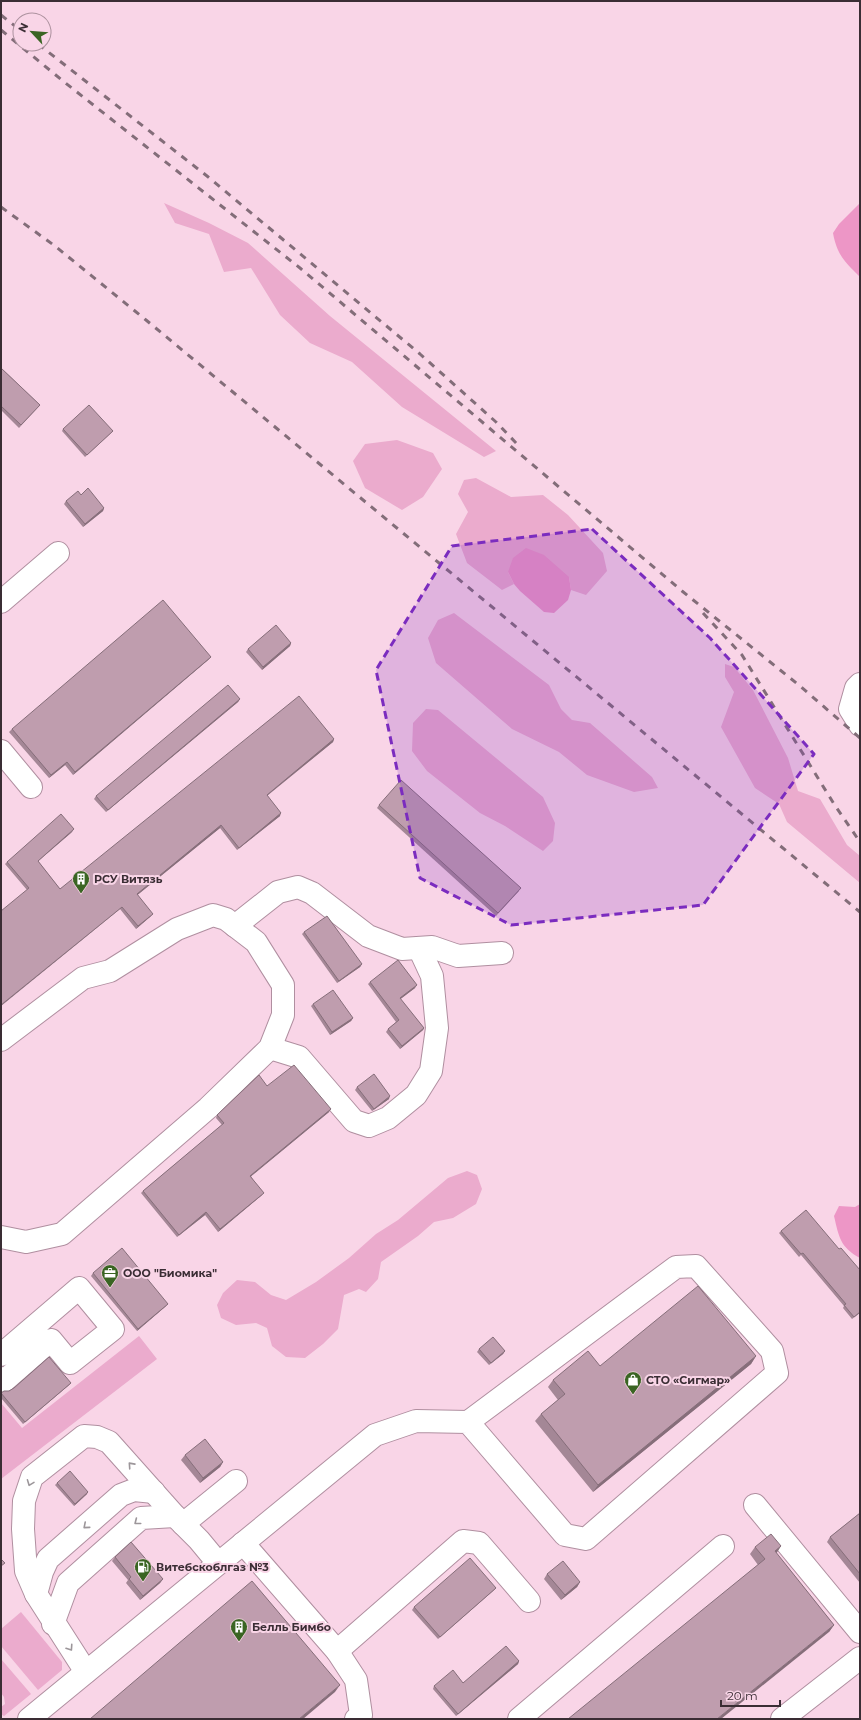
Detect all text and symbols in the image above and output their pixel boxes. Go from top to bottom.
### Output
north arrow [12,12,52,52]
text: N [15,21,31,35]
building icon: РСУ Витязь [71,869,91,894]
place label: РСУ Витязь [94,872,163,886]
office icon: ООО "Биомика" [100,1263,120,1288]
place label: ООО "Биомика" [123,1266,217,1280]
shop icon: СТО «Сигмар» [623,1370,643,1395]
place label: СТО «Сигмар» [646,1373,730,1387]
one-way arrow [128,1462,135,1470]
one-way arrow [27,1480,35,1487]
one-way arrow [135,1517,142,1524]
one-way arrow [83,1521,91,1528]
fuel station icon: Витебскоблгаз №3 [133,1557,153,1582]
place label: Витебскоблгаз №3 [156,1560,269,1574]
building icon: Белль Бимбо [229,1617,249,1642]
place label: Белль Бимбо [252,1620,331,1634]
one-way arrow [65,1644,72,1651]
scale bar [721,1682,780,1708]
text: 20 m [727,1688,758,1703]

